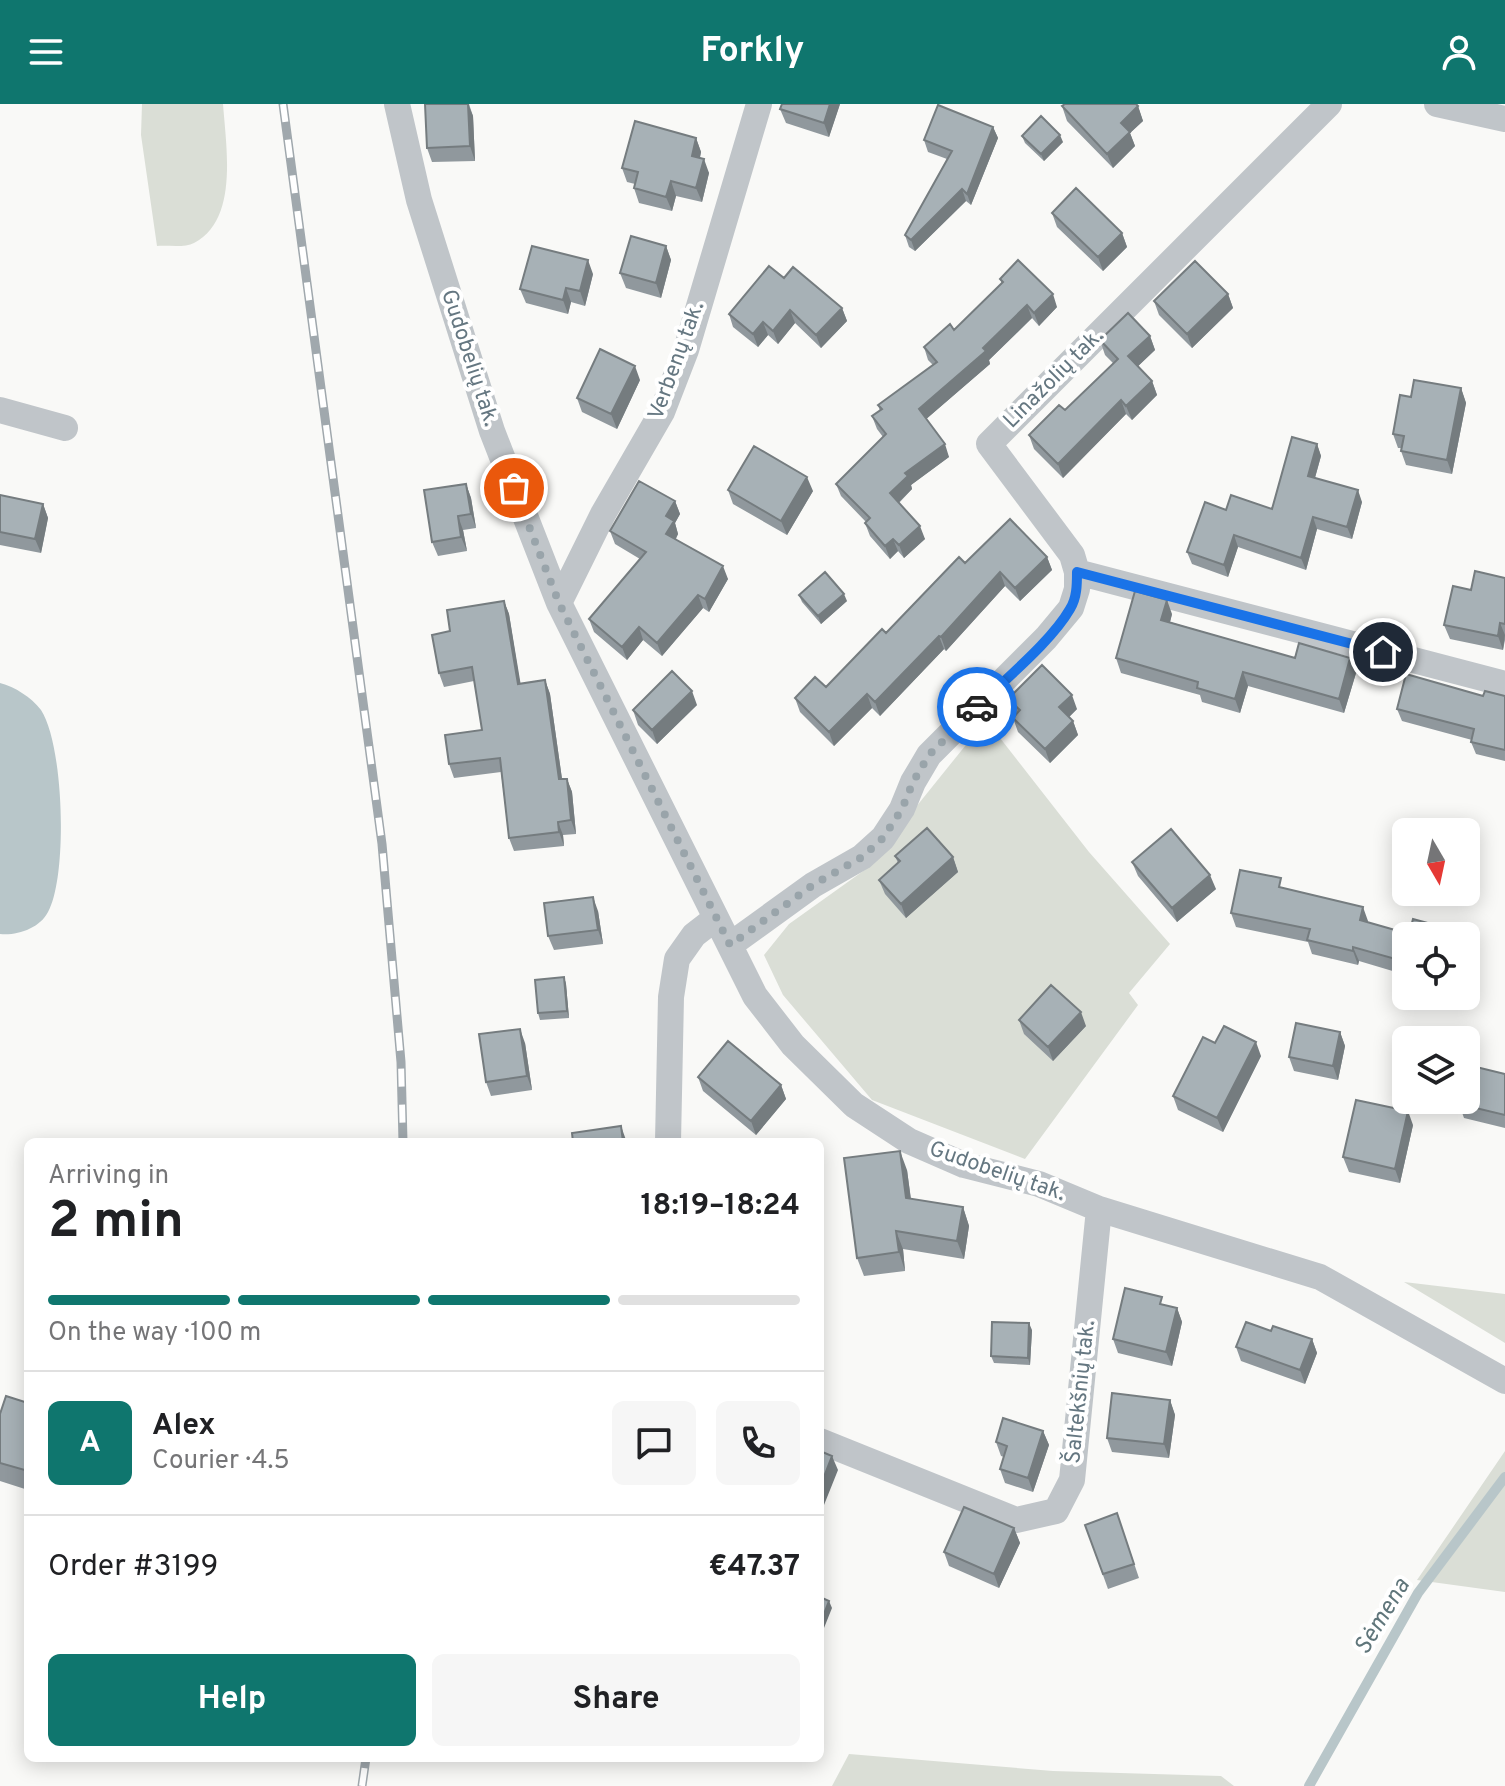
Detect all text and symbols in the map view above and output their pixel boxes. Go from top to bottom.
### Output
text: Forkly [701,29,804,75]
icon: menu [24,30,68,74]
icon: person [1437,30,1481,74]
street label: Gudobelių tak. [434,286,504,430]
street label: Verbenų tak. [643,298,711,424]
street label: Linažolių tak. [998,323,1110,435]
pin [480,454,548,522]
icon: bag [492,466,536,510]
pin [1349,618,1417,686]
icon: home [1361,630,1405,674]
courier [937,667,1017,747]
icon: car [955,685,999,729]
north arrow [1392,818,1480,906]
map controls [1392,818,1480,1114]
button: locate [1392,922,1480,1010]
button: layers [1392,1026,1480,1114]
street label: Gudobelių tak. [925,1136,1069,1208]
text: Arriving in [48,1160,169,1193]
text: 18:19–18:24 [641,1188,800,1225]
text: 2 min [48,1190,184,1256]
text: On the way · 100 m [48,1317,261,1350]
street label: Šaltekšnių tak. [1057,1319,1102,1465]
button: chat [612,1401,696,1485]
button: phone [716,1401,800,1485]
text: Alex [152,1408,216,1445]
text: A [79,1425,101,1462]
text: Courier · 4.5 [152,1445,290,1478]
text: Order #3199 [48,1549,218,1586]
text: €47.37 [708,1549,800,1586]
water label: Sėmena [1349,1573,1418,1661]
button: Help [48,1654,416,1746]
button: Share [432,1654,800,1746]

